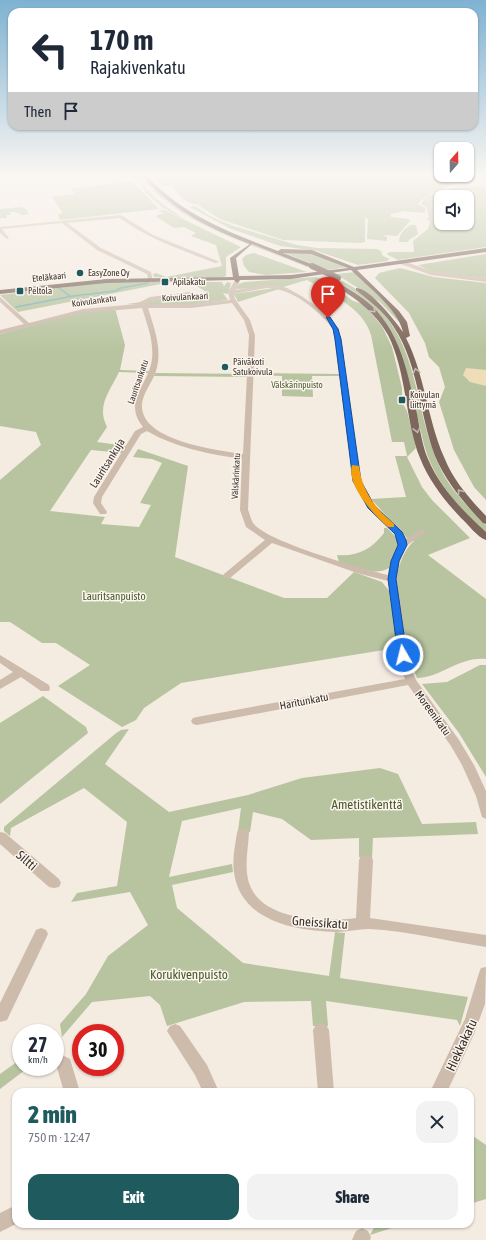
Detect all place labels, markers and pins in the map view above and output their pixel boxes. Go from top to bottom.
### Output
marker: EasyZone Oy [75,268,85,278]
place label: EasyZone Oy [88,268,130,278]
marker: Apilakatu [160,277,170,287]
place label: Apilakatu [173,277,205,287]
pin [311,277,345,318]
marker: Peltola [15,286,25,296]
place label: Peltola [28,286,52,296]
place label: Päiväkoti Satukoivula [233,357,273,377]
marker: Päiväkoti Satukoivula [220,362,230,372]
place label: Koivulan liittymä [410,390,440,410]
marker: Koivulan liittymä [397,395,407,405]

